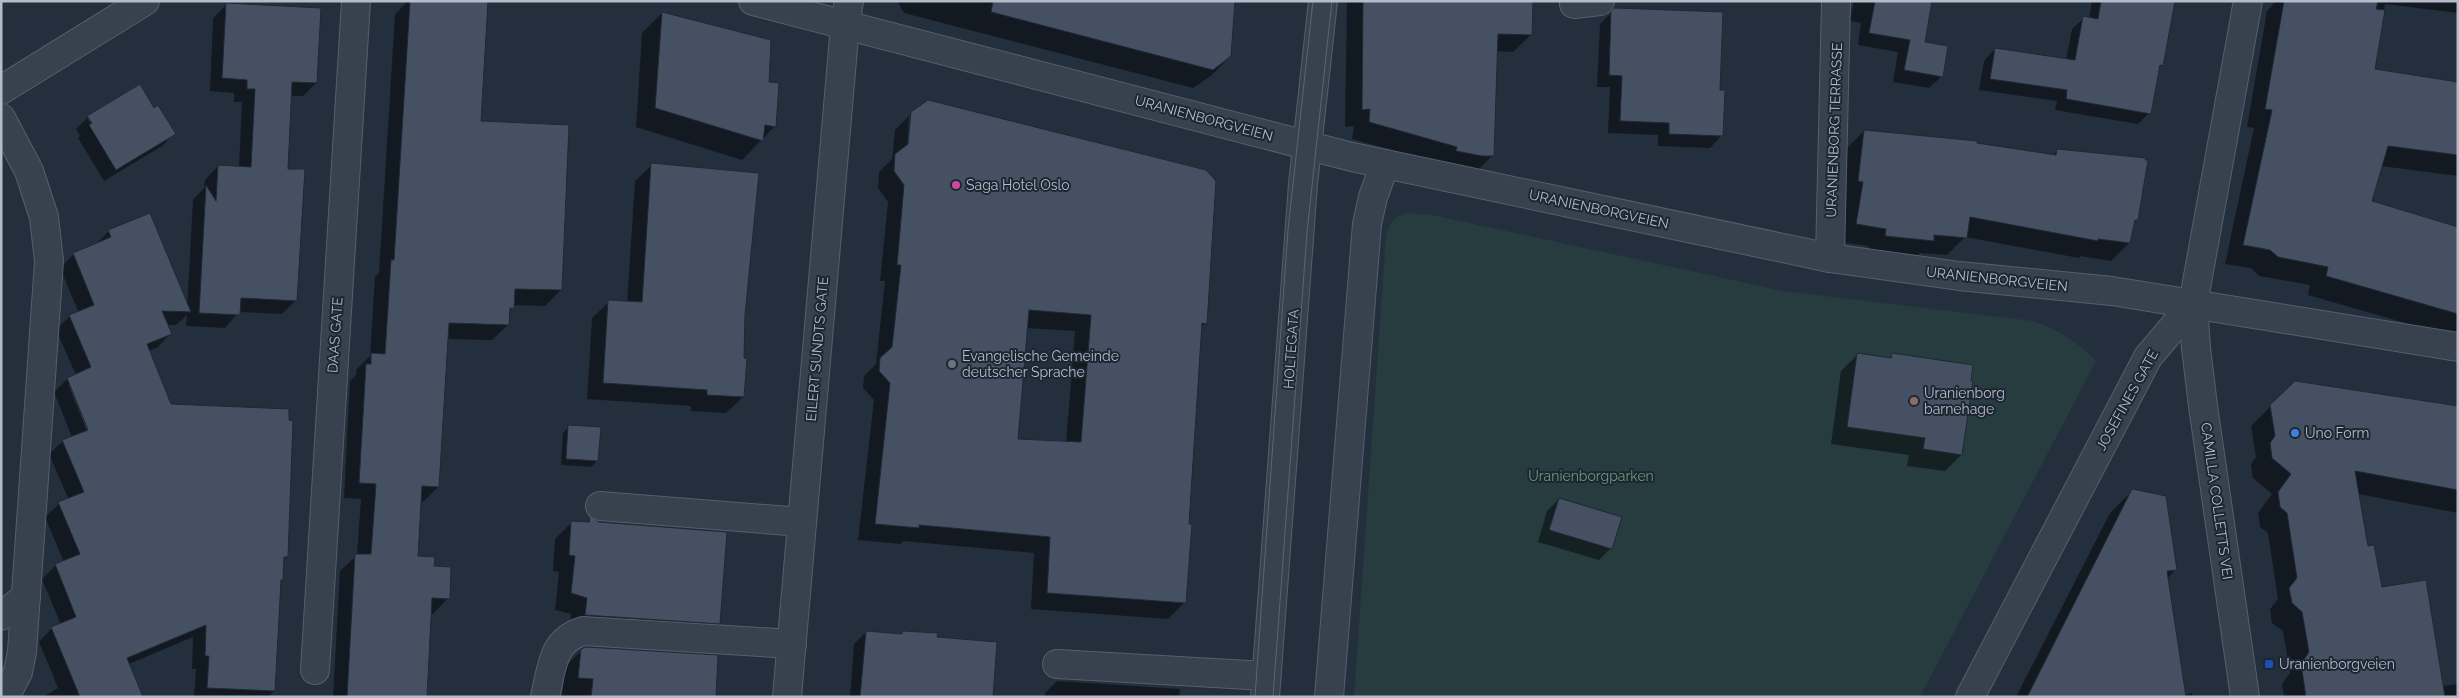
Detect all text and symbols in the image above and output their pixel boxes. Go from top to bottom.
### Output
street label: URANIENBORG TERRASSE [1823,42,1845,218]
street label: URANIENBORGVEIEN [1133,92,1275,144]
place label: Saga Hotel Oslo [966,177,1070,193]
marker: Saga Hotel Oslo [950,179,962,191]
street label: URANIENBORGVEIEN [1528,186,1670,232]
street label: URANIENBORGVEIEN [1925,264,2069,294]
street label: EILERT SUNDTS GATE [803,276,831,422]
street label: DAAS GATE [324,296,346,374]
street label: HOLTEGATA [1280,308,1302,389]
street label: JOSEFINES GATE [2093,347,2161,453]
place label: Evangelische Gemeinde deutscher Sprache [962,348,1119,380]
marker: Evangelische Gemeinde deutscher Sprache [946,358,958,370]
place label: Uranienborg barnehage [1924,385,2005,417]
marker: Uranienborg barnehage [1908,395,1920,407]
street label: CAMILLA COLLETTS VEI [2198,421,2236,581]
place label: Uno Form [2305,425,2369,441]
marker: Uno Form [2289,427,2301,439]
park label: Uranienborgparken [1528,468,1654,484]
place label: Uranienborgveien [2279,656,2395,672]
marker: Uranienborgveien [2263,658,2275,670]

